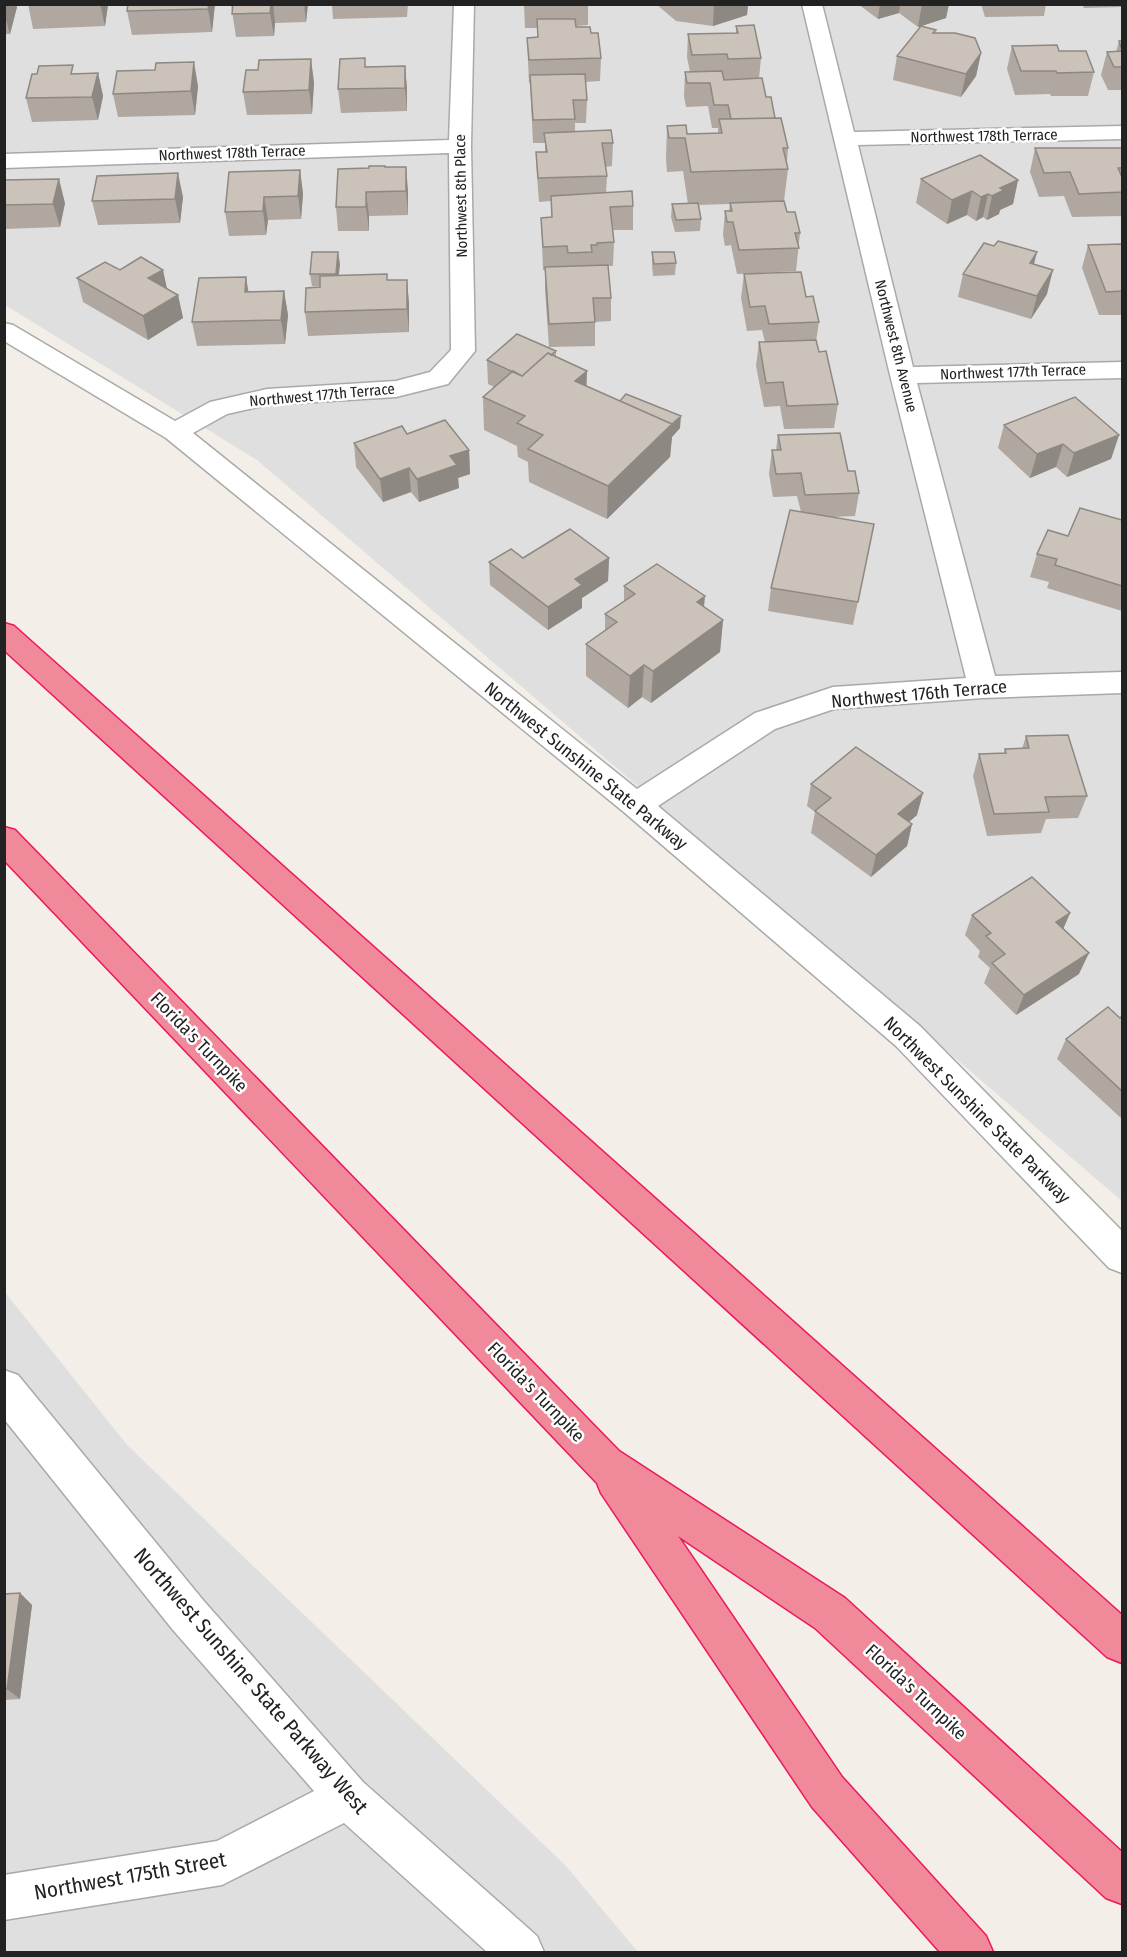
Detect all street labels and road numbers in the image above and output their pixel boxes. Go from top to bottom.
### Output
street label: Northwest 178th Terrace [910,126,1058,146]
street label: Northwest 8th Place [451,134,471,258]
street label: Northwest 178th Terrace [158,141,306,165]
street label: Northwest 8th Avenue [871,278,921,414]
street label: Northwest 177th Terrace [940,360,1086,384]
street label: Northwest 177th Terrace [249,380,395,410]
street label: Northwest 176th Terrace [830,675,1008,713]
street label: Northwest Sunshine State Parkway [480,677,692,855]
street label: Florida's Turnpike [146,987,252,1097]
street label: Northwest Sunshine State Parkway [879,1012,1075,1208]
street label: Florida's Turnpike [483,1337,589,1447]
street label: Northwest Sunshine State Parkway West [128,1543,374,1820]
street label: Florida's Turnpike [861,1640,971,1745]
street label: Northwest 175th Street [32,1846,228,1906]

